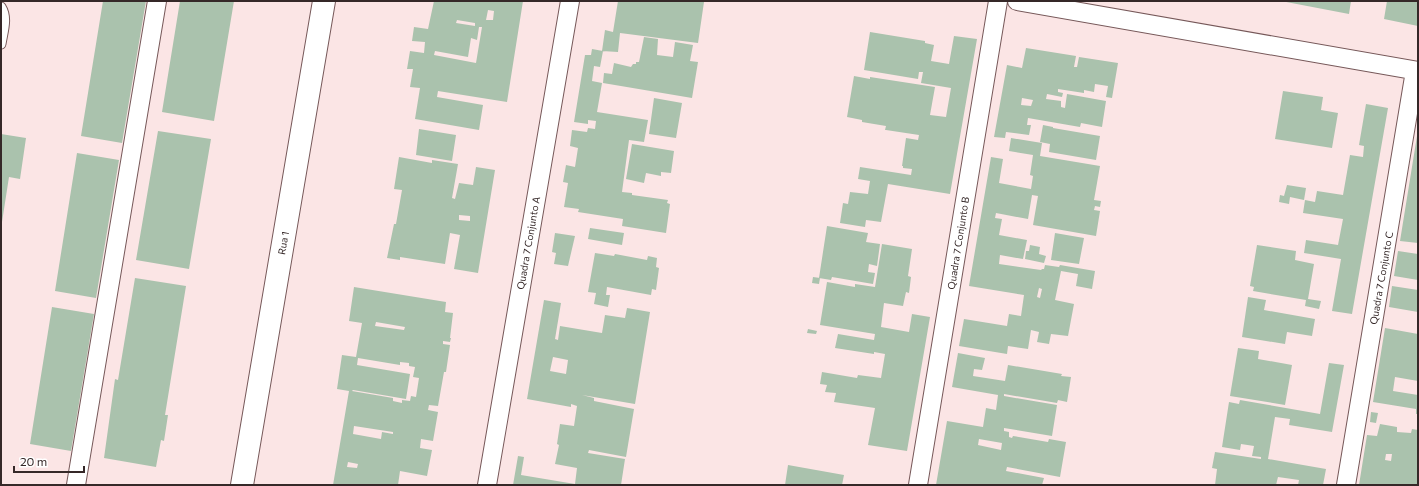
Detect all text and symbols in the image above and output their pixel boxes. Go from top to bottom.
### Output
street label: Quadra 7 Conjunto A [514,195,542,290]
street label: Quadra 7 Conjunto B [945,195,971,290]
street label: Rua 1 [275,230,291,256]
street label: Quadra 7 Conjunto C [1367,230,1395,325]
scale bar [14,448,84,474]
text: 20 m [20,454,47,468]

